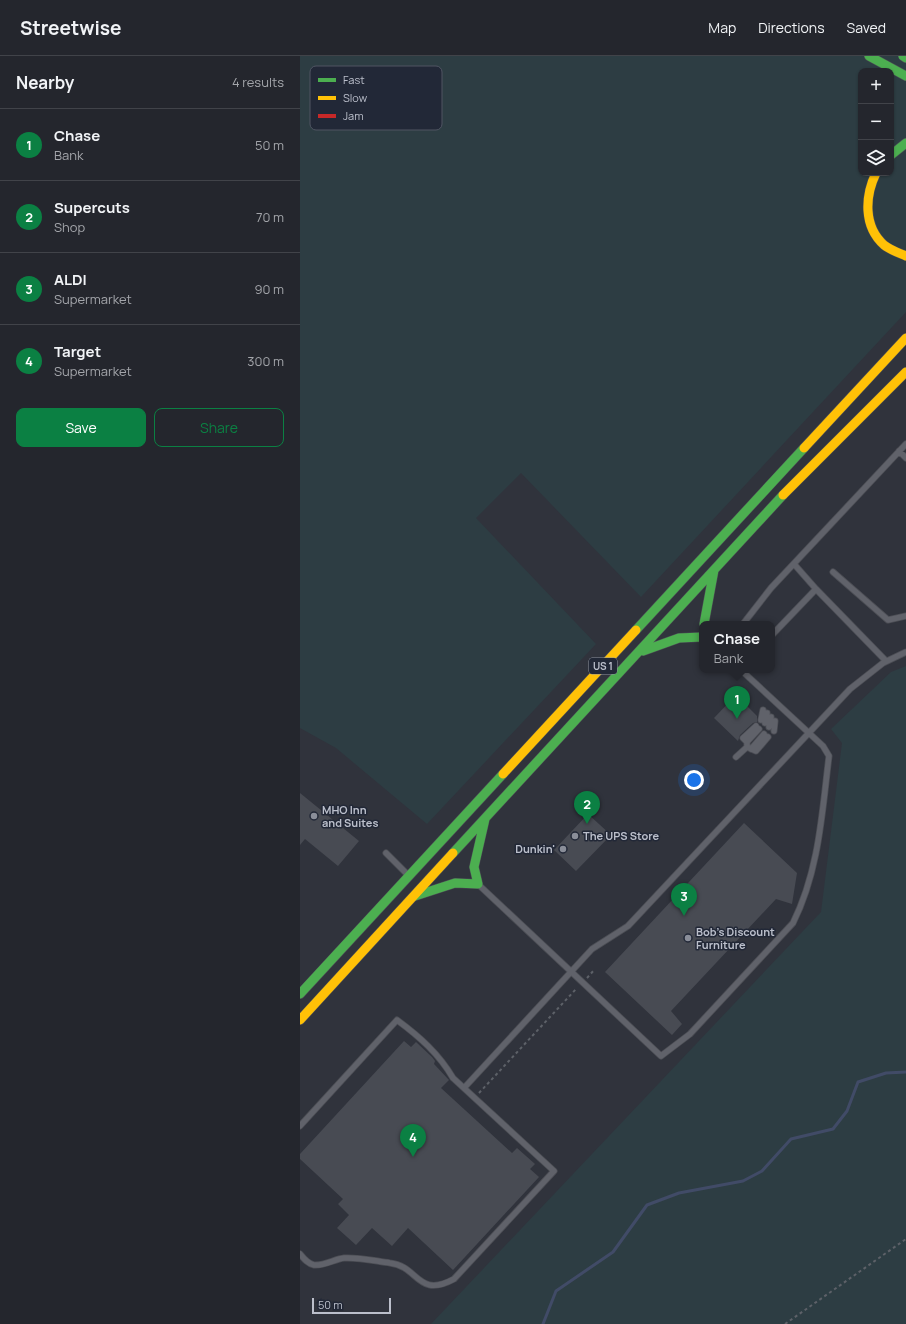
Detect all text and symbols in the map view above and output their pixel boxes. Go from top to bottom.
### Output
text: Streetwise [20,15,122,41]
text: Map [708,18,736,37]
text: Directions [758,18,825,37]
text: Saved [847,18,886,37]
legend [310,66,442,130]
map controls [858,68,894,176]
button: + [858,68,894,104]
text: Nearby [16,71,74,94]
text: Fast [343,72,365,87]
text: 4 results [232,73,284,91]
text: Slow [343,90,368,105]
button: − [858,104,894,140]
text: Jam [343,108,364,123]
text: Chase [54,125,100,146]
text: 1 [26,136,32,154]
text: 50 m [255,136,284,154]
button: layers [858,140,894,176]
text: Bank [54,146,83,164]
text: Supercuts [54,197,130,218]
text: 2 [25,208,33,226]
text: 70 m [256,208,284,226]
text: Shop [54,218,85,236]
text: ALDI [54,269,87,290]
text: 3 [25,280,33,298]
text: 90 m [254,280,284,298]
text: Supermarket [54,290,132,308]
text: Target [54,341,101,362]
text: 4 [25,352,33,370]
text: 300 m [247,352,284,370]
text: Supermarket [54,362,132,380]
button: Save [16,408,146,447]
button: Share [154,408,284,447]
popup [699,621,775,673]
text: Chase [714,628,760,649]
text: Bank [714,649,743,667]
road number: US 1 [589,658,617,674]
pin: 1 [724,686,750,719]
your location [684,770,704,790]
pin: 2 [574,791,600,824]
place label: MHO Inn and Suites [322,802,378,830]
marker: MHO Inn and Suites [309,811,319,821]
place label: The UPS Store [583,828,660,843]
marker: The UPS Store [570,831,580,841]
place label: Dunkin' [515,841,555,856]
marker: Dunkin' [558,844,568,854]
pin: 3 [671,883,697,916]
place label: Bob's Discount Furniture [696,924,775,952]
marker: Bob's Discount Furniture [683,933,693,943]
pin: 4 [400,1124,426,1157]
scale bar [312,1296,391,1315]
text: 50 m [318,1297,343,1312]

